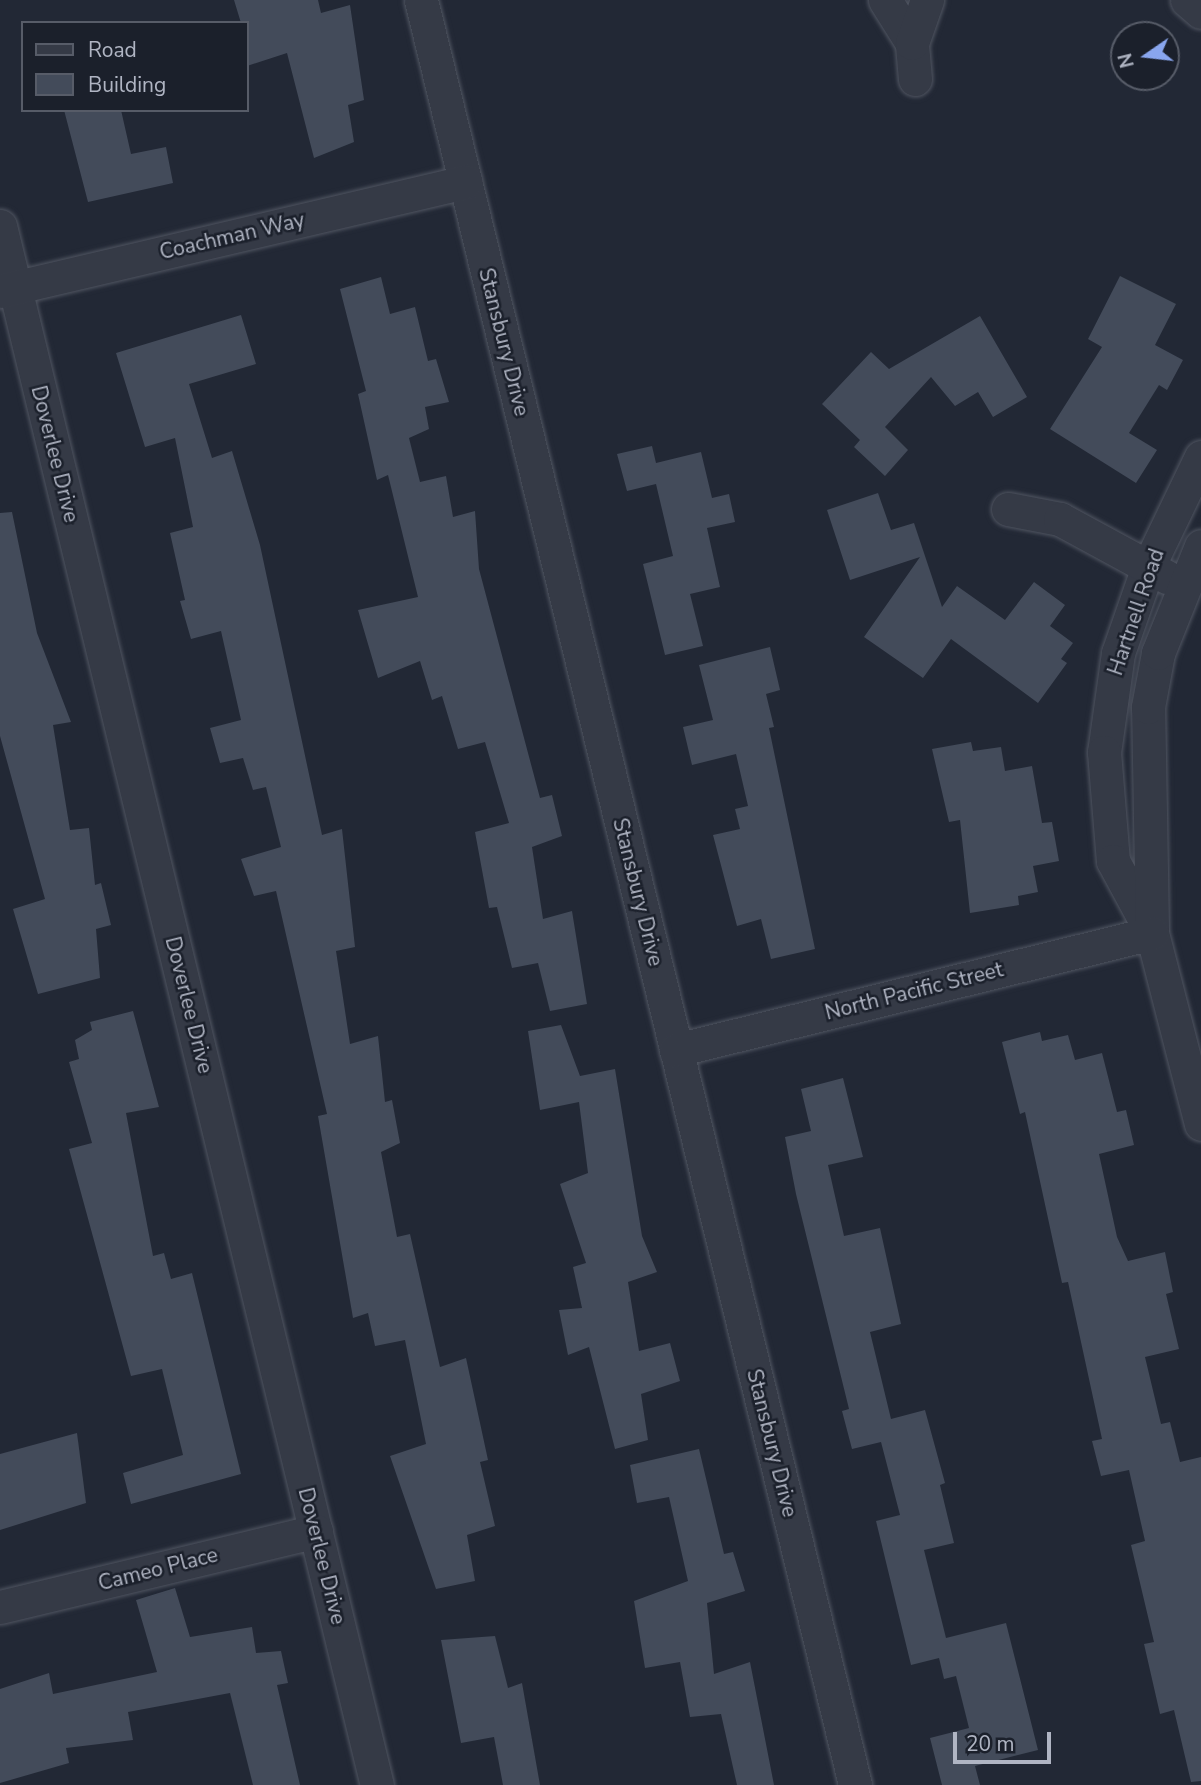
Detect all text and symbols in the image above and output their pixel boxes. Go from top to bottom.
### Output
legend [21,21,248,112]
north arrow [1110,21,1180,91]
text: Road [88,36,137,64]
text: N [1112,51,1141,71]
text: Building [88,71,166,99]
street label: Coachman Way [157,207,307,265]
street label: Stansbury Drive [473,265,535,419]
street label: Doverlee Drive [26,383,84,525]
street label: Hartnell Road [1103,545,1169,679]
street label: Stansbury Drive [607,815,669,969]
street label: Doverlee Drive [160,934,218,1076]
street label: North Pacific Street [822,957,1006,1025]
street label: Stansbury Drive [741,1366,803,1520]
street label: Doverlee Drive [293,1485,351,1627]
street label: Cameo Place [96,1542,220,1596]
scale bar [956,1718,1054,1762]
text: 20 m [966,1730,1015,1758]

